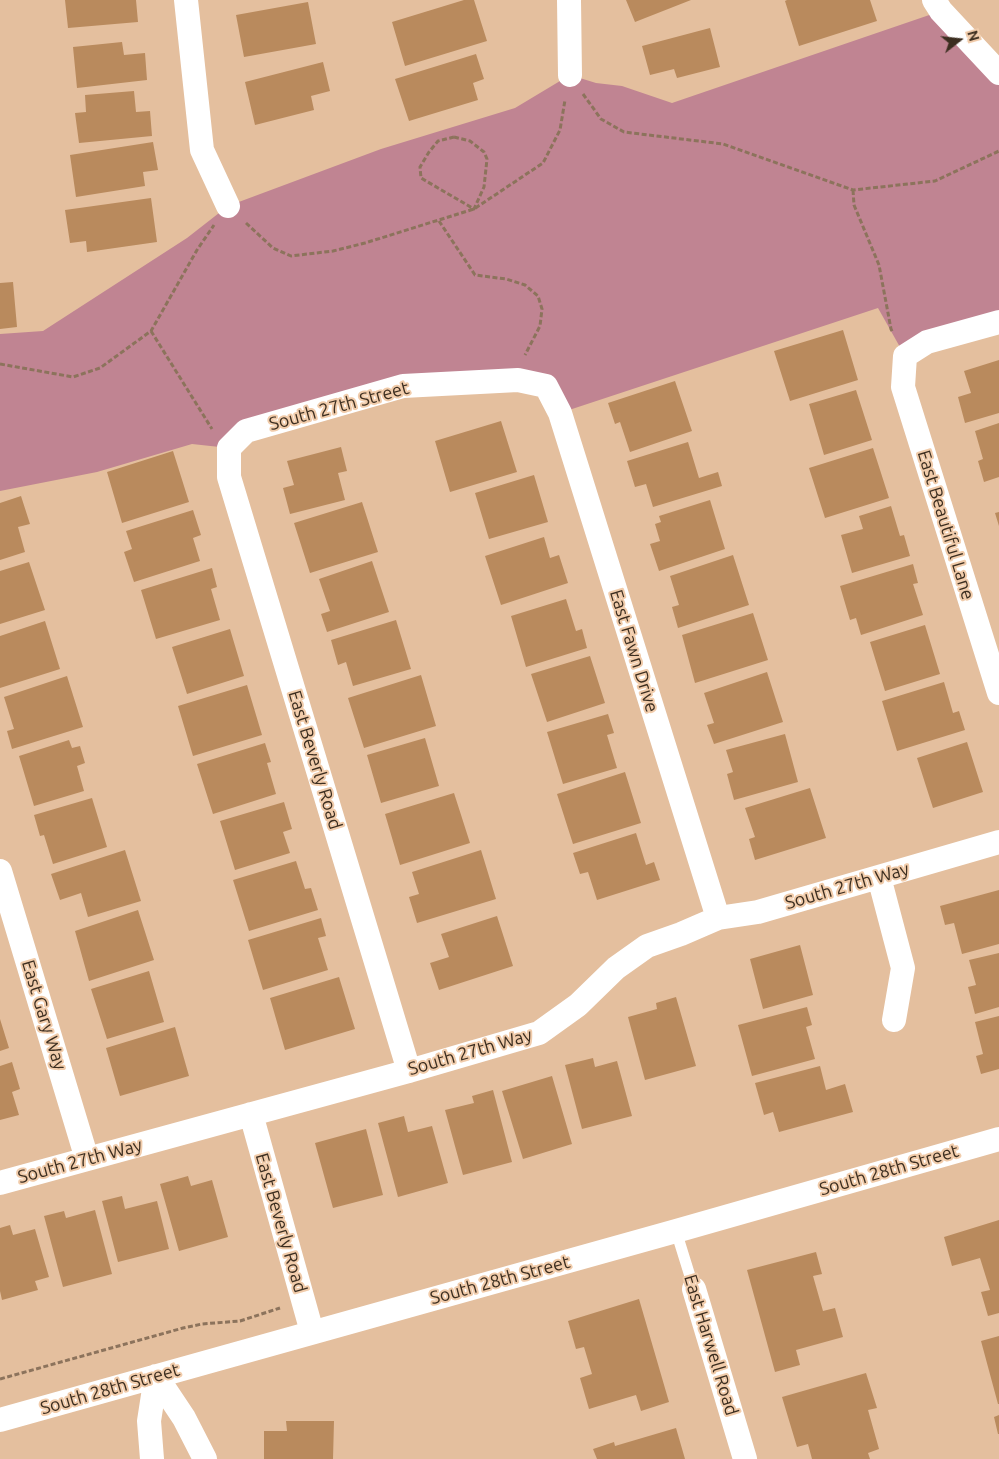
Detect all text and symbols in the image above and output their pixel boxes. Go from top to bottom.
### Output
north arrow [934,15,984,65]
text: N [964,29,983,43]
street label: South 27th Street [267,377,411,435]
street label: East Beautiful Lane [913,448,979,602]
street label: East Fawn Drive [605,587,663,715]
street label: East Beverly Road [284,688,346,832]
street label: South 27th Way [783,858,911,914]
street label: East Gary Way [17,957,71,1073]
street label: South 27th Way [406,1024,534,1080]
street label: South 27th Way [16,1134,144,1188]
street label: South 28th Street [817,1140,961,1200]
street label: East Beverly Road [251,1151,311,1295]
street label: South 28th Street [428,1251,572,1309]
street label: East Harwell Road [679,1272,743,1418]
street label: South 28th Street [38,1359,182,1419]

